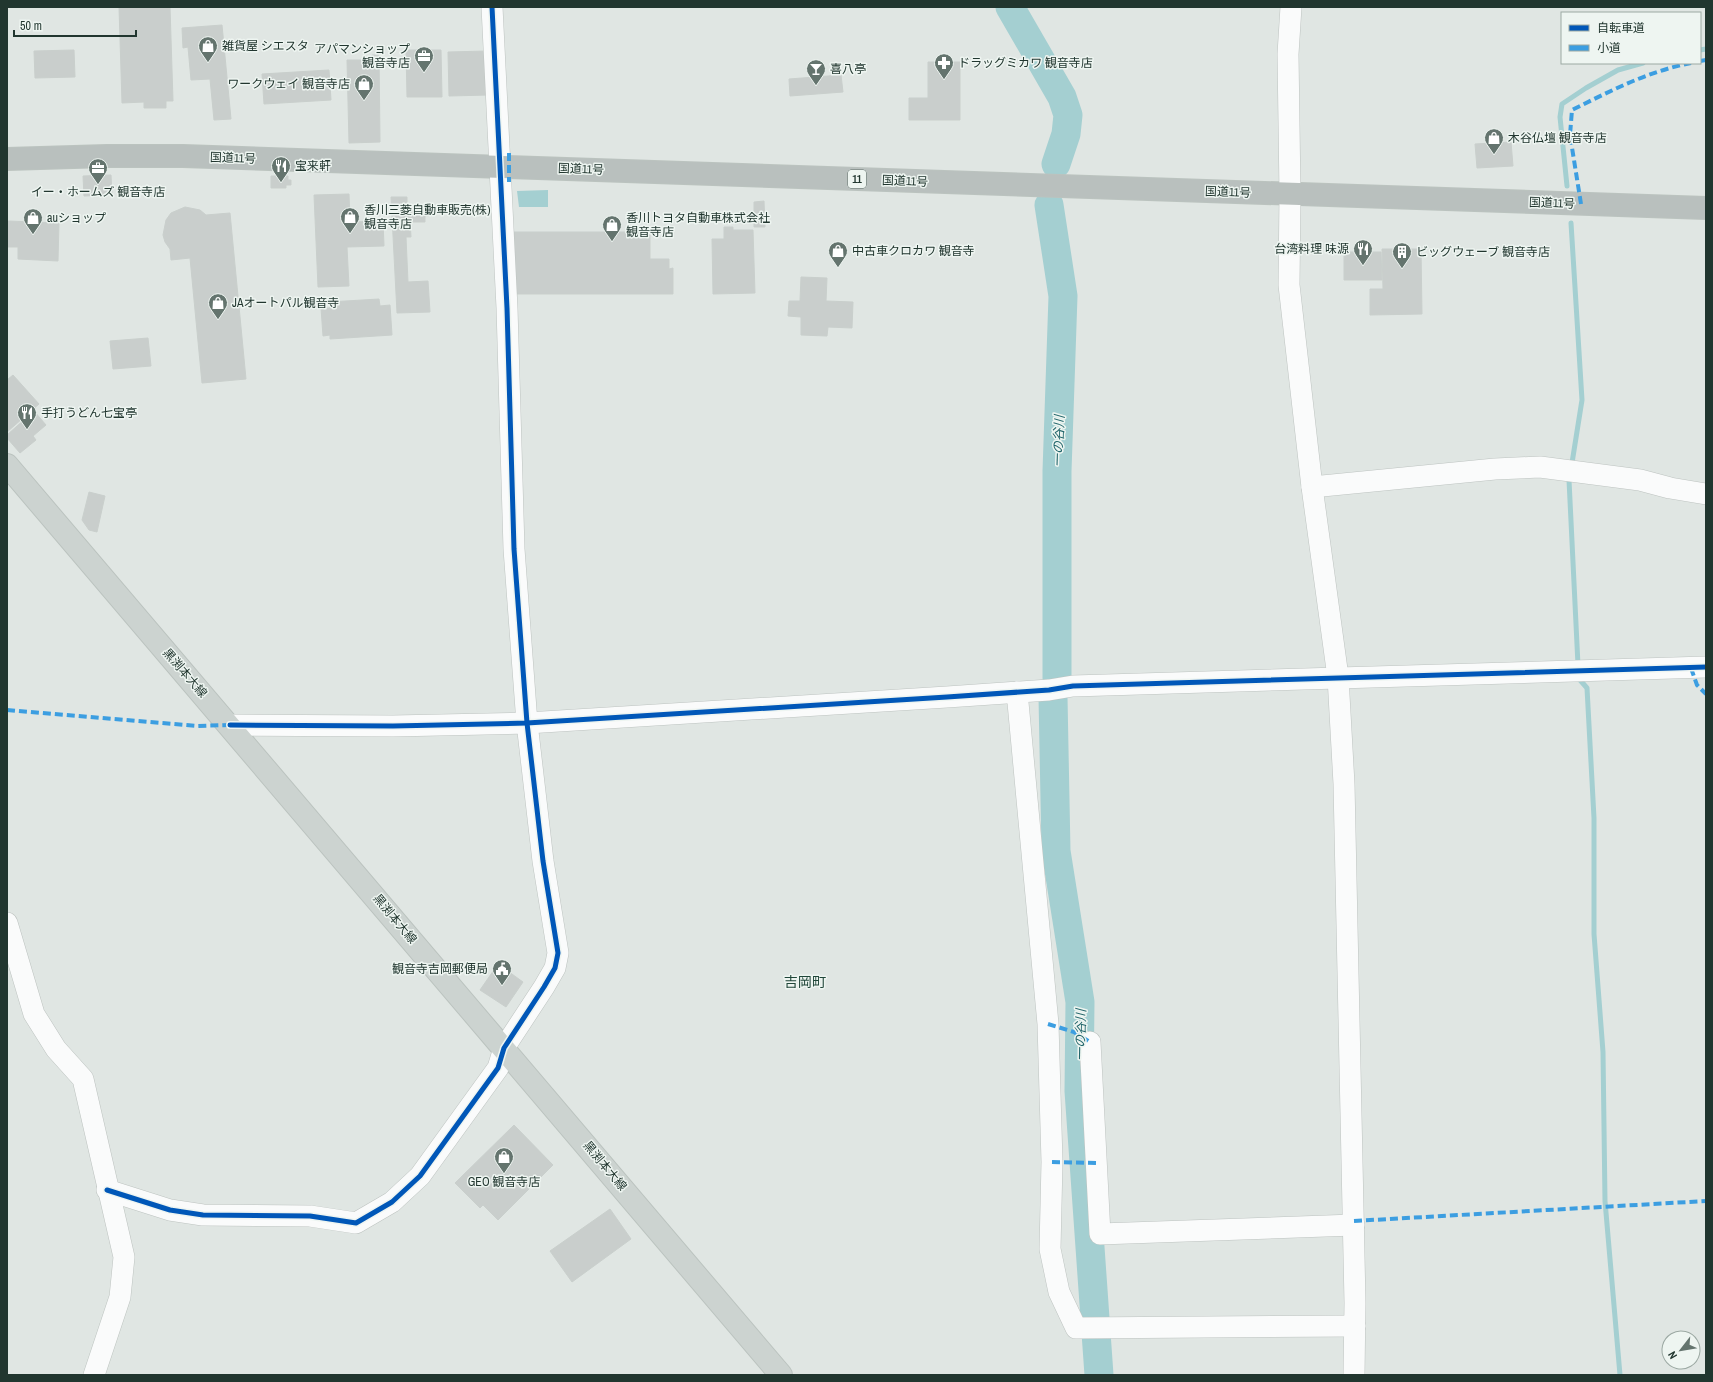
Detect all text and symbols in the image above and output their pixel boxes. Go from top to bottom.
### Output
scale bar [14,12,136,38]
legend [1561,12,1701,64]
text: 50 m [20,18,42,34]
text: 自転車道 [1597,20,1645,36]
shop icon: 雑貨屋 シエスタ [197,35,219,63]
place label: 雑貨屋 シエスタ [222,38,309,54]
text: 小道 [1597,40,1621,56]
place label: アパマンショップ 観音寺店 [314,41,410,71]
office icon: アパマンショップ 観音寺店 [413,45,435,73]
pharmacy icon: ドラッグミカワ 観音寺店 [933,52,955,80]
place label: ドラッグミカワ 観音寺店 [958,55,1093,71]
bar icon: 喜八亭 [805,58,827,86]
place label: 喜八亭 [830,61,866,77]
shop icon: ワークウェイ 観音寺店 [353,73,375,101]
place label: ワークウェイ 観音寺店 [227,76,350,92]
shop icon: 木谷仏壇 観音寺店 [1483,127,1505,155]
place label: 木谷仏壇 観音寺店 [1508,130,1607,146]
street label: 国道11号 [210,149,256,167]
restaurant icon: 宝来軒 [270,155,292,183]
office icon: イー・ホームズ 観音寺店 [87,157,109,185]
place label: 宝来軒 [295,158,331,174]
street label: 国道11号 [558,160,604,178]
road number: 11 [848,170,866,188]
street label: 国道11号 [882,172,928,190]
street label: 国道11号 [1205,183,1251,201]
place label: イー・ホームズ 観音寺店 [31,184,165,200]
street label: 国道11号 [1529,194,1575,212]
place label: 香川三菱自動車販売(株) 観音寺店 [364,202,491,232]
shop icon: 香川三菱自動車販売(株) 観音寺店 [339,206,361,234]
shop icon: auショップ [22,207,44,235]
place label: auショップ [47,210,106,226]
place label: 香川トヨタ自動車株式会社 観音寺店 [626,210,770,240]
shop icon: 香川トヨタ自動車株式会社 観音寺店 [601,214,623,242]
restaurant icon: 台湾料理 味源 [1352,238,1374,266]
shop icon: 中古車クロカワ 観音寺 [827,240,849,268]
place label: 台湾料理 味源 [1274,241,1349,257]
building icon: ビッグウェーブ 観音寺店 [1391,241,1413,269]
place label: 中古車クロカワ 観音寺 [852,243,975,259]
place label: ビッグウェーブ 観音寺店 [1416,244,1550,260]
shop icon: JAオートパル観音寺 [207,292,229,320]
place label: JAオートパル観音寺 [232,295,340,311]
restaurant icon: 手打うどん七宝亭 [16,402,38,430]
place label: 手打うどん七宝亭 [41,405,137,421]
water label: 一の谷川 [1049,413,1068,467]
street label: 黒渕本大線 [159,645,211,701]
street label: 黒渕本大線 [370,891,420,947]
public building icon: 観音寺吉岡郵便局 [491,958,513,986]
place label: 観音寺吉岡郵便局 [392,961,488,977]
district label: 吉岡町 [784,973,826,991]
water label: 一の谷川 [1072,1007,1089,1061]
street label: 黒渕本大線 [580,1138,630,1194]
shop icon: GEO 観音寺店 [493,1146,515,1174]
place label: GEO 観音寺店 [468,1174,540,1190]
north arrow [1661,1330,1701,1370]
text: N [1665,1349,1680,1362]

